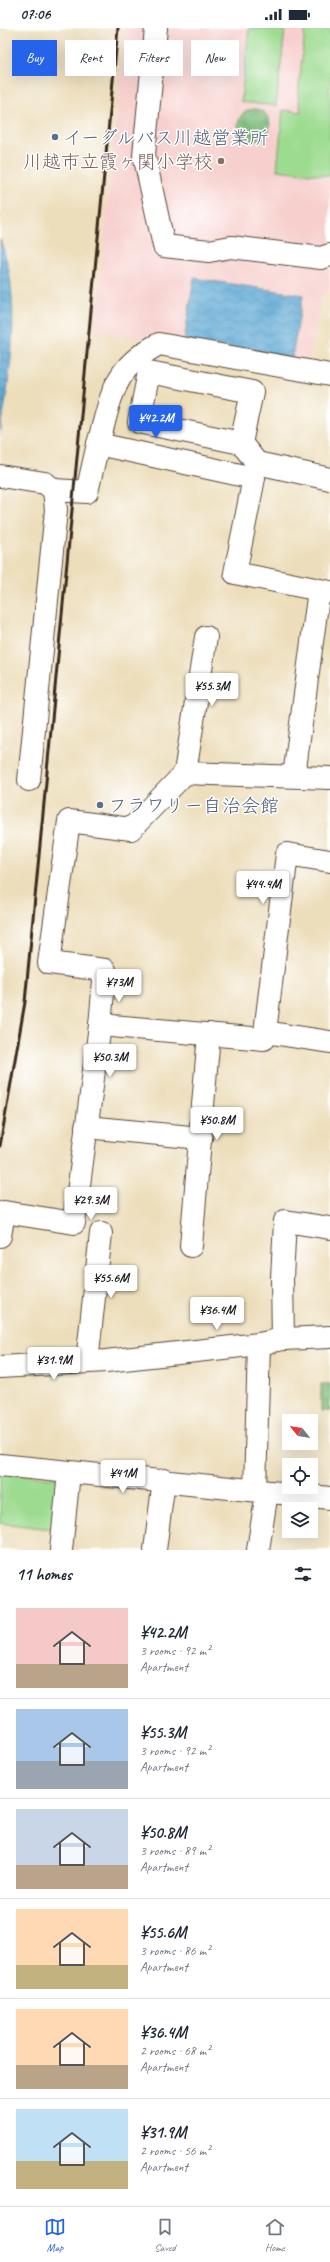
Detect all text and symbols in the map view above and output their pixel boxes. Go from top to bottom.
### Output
text: 07:06 [20,5,50,24]
chip: Buy [12,40,57,76]
chip: Rent [65,40,116,76]
chip: Filters [124,40,183,76]
chip: New [191,40,239,76]
place label: イーグルバス川越営業所 [63,126,269,150]
marker: イーグルバス川越営業所 [50,132,60,142]
place label: 川越市立霞ヶ関小学校 [23,150,213,174]
marker: 川越市立霞ヶ関小学校 [216,156,226,166]
pin: ¥42.2M [123,405,189,439]
text: ¥42.2M [138,410,174,426]
pin: ¥55.3M [179,673,245,707]
text: ¥55.3M [194,678,230,694]
place label: フラワリー自治会館 [108,794,279,818]
marker: フラワリー自治会館 [95,800,105,810]
pin: ¥44.4M [230,871,296,905]
text: ¥44.4M [245,876,281,892]
pin: ¥73M [95,969,143,1003]
text: ¥73M [106,974,132,990]
pin: ¥50.3M [77,1044,143,1078]
text: ¥50.3M [92,1049,128,1065]
pin: ¥50.8M [184,1107,250,1141]
text: ¥50.8M [199,1112,235,1128]
pin: ¥29.3M [58,1187,124,1221]
text: ¥29.3M [73,1192,109,1208]
pin: ¥55.6M [78,1265,144,1299]
text: ¥55.6M [93,1270,129,1286]
pin: ¥36.4M [184,1297,250,1331]
text: ¥36.4M [199,1302,235,1318]
pin: ¥31.9M [21,1347,87,1381]
text: ¥31.9M [36,1352,72,1368]
north arrow [282,1414,318,1450]
map controls [282,1414,318,1538]
button: locate [282,1458,318,1494]
pin: ¥41M [99,1460,147,1494]
text: ¥41M [109,1465,137,1481]
button: layers [282,1502,318,1538]
icon: filters [292,1563,314,1585]
text: 11 homes [16,1564,72,1585]
text: ¥42.2M [140,1622,186,1643]
icon: home [48,1624,96,1672]
text: 3 rooms · 92 m² [140,1643,210,1659]
text: Apartment [140,1659,188,1675]
text: ¥55.3M [140,1722,186,1743]
icon: home [48,1725,96,1773]
text: 3 rooms · 92 m² [140,1743,210,1759]
text: Apartment [140,1759,188,1775]
text: ¥50.8M [140,1822,186,1843]
icon: home [48,1825,96,1873]
text: 3 rooms · 89 m² [140,1843,210,1859]
text: Apartment [140,1859,188,1875]
text: ¥55.6M [140,1922,186,1943]
icon: home [48,1925,96,1973]
text: 3 rooms · 86 m² [140,1943,210,1959]
text: Apartment [140,1959,188,1975]
text: ¥36.4M [140,2022,187,2043]
icon: home [48,2025,96,2073]
text: 2 rooms · 68 m² [140,2043,210,2059]
text: Apartment [140,2059,188,2075]
text: ¥31.9M [140,2122,186,2143]
icon: home [48,2125,96,2173]
text: 2 rooms · 56 m² [140,2143,210,2159]
text: Apartment [140,2159,188,2175]
tab: Map [44,2216,66,2254]
tab: Saved [154,2216,176,2254]
tab: Home [264,2216,286,2254]

